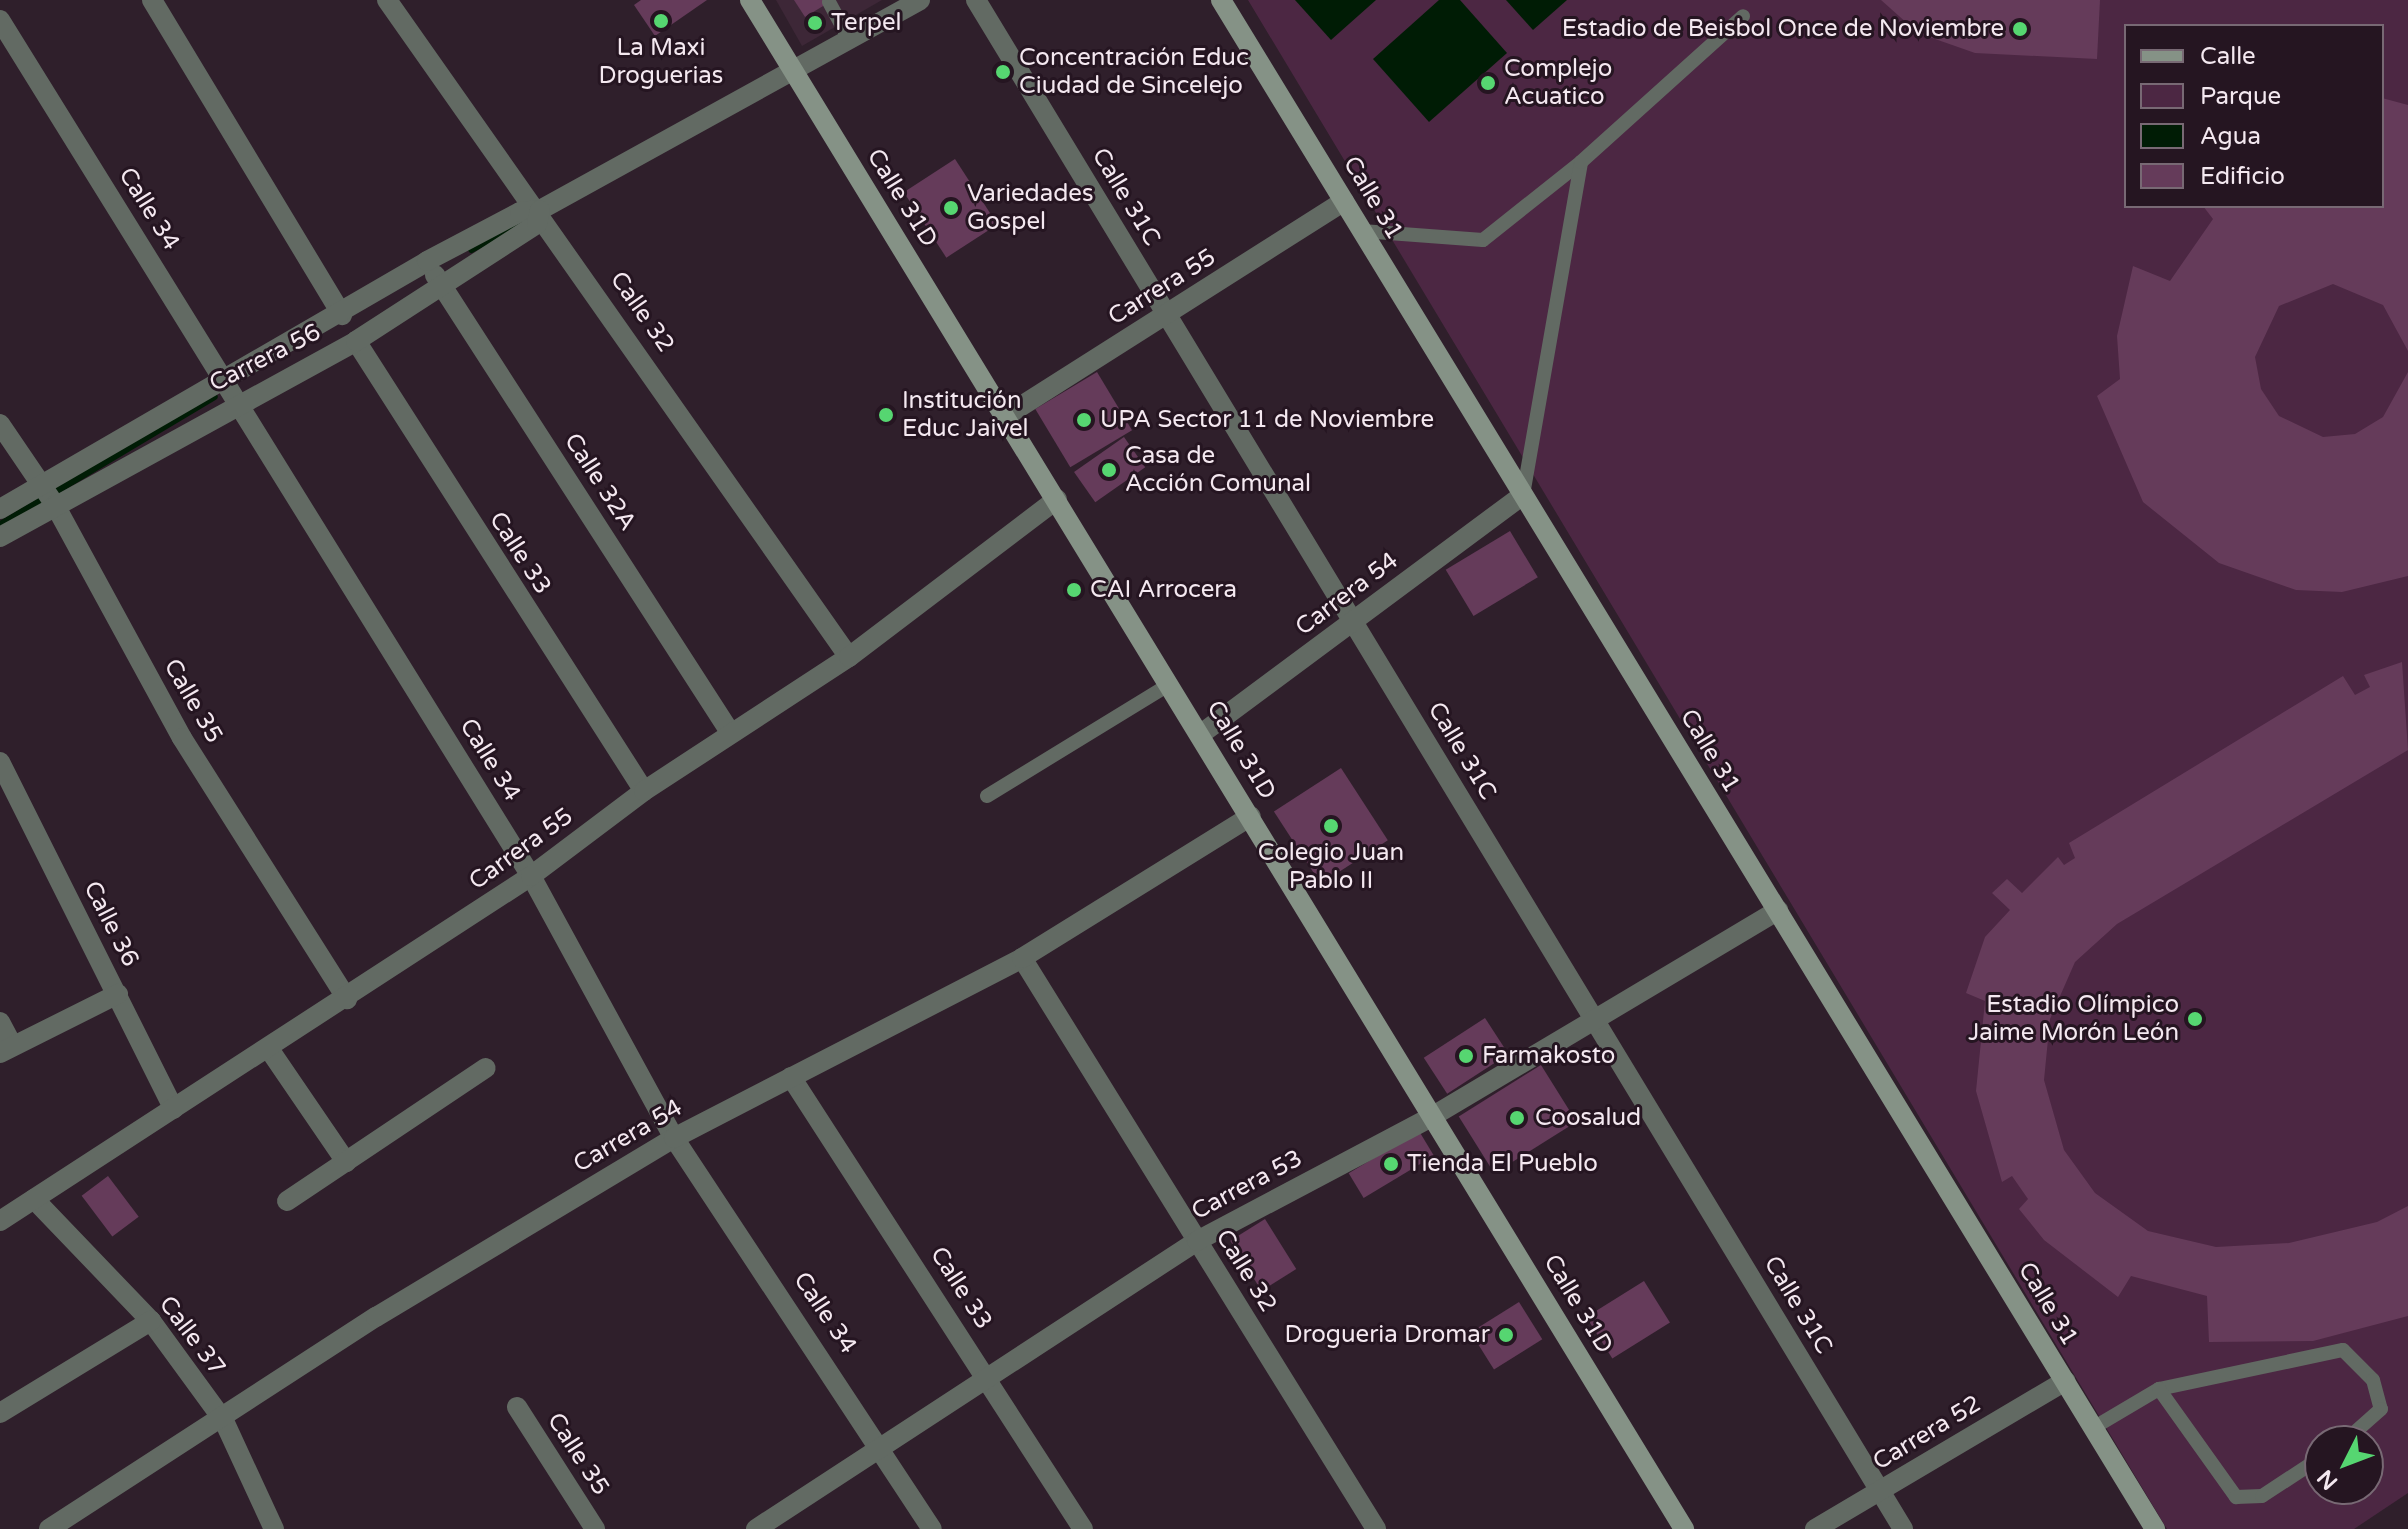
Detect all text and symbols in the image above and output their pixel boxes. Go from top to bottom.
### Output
place label: Terpel [831,9,902,37]
marker: La Maxi Droguerias [652,12,670,30]
marker: Terpel [806,14,824,32]
place label: Estadio de Beisbol Once de Noviembre [1562,15,2004,43]
marker: Estadio de Beisbol Once de Noviembre [2011,20,2029,38]
legend [2124,24,2384,208]
place label: La Maxi Droguerias [599,34,723,90]
text: Calle [2200,42,2256,71]
place label: Concentración Educ Ciudad de Sincelejo [1019,44,1249,100]
place label: Complejo Acuatico [1504,55,1612,111]
marker: Concentración Educ Ciudad de Sincelejo [994,63,1012,81]
marker: Complejo Acuatico [1479,74,1497,92]
text: Parque [2200,82,2281,111]
text: Agua [2200,122,2261,151]
street label: Calle 31C [1086,143,1166,251]
street label: Calle 31D [861,144,943,252]
street label: Calle 31 [1337,151,1409,245]
street label: Calle 34 [112,162,186,256]
text: Edificio [2200,162,2285,191]
place label: Variedades Gospel [967,180,1093,236]
marker: Variedades Gospel [942,199,960,217]
street label: Carrera 55 [1103,243,1221,331]
street label: Calle 32 [604,266,680,358]
street label: Carrera 56 [205,318,325,398]
place label: Institución Educ Jaivel [902,387,1029,443]
marker: Institución Educ Jaivel [877,406,895,424]
place label: UPA Sector 11 de Noviembre [1100,406,1434,434]
marker: UPA Sector 11 de Noviembre [1075,411,1093,429]
street label: Calle 32A [558,428,642,536]
place label: Casa de Acción Comunal [1125,442,1311,498]
marker: Casa de Acción Comunal [1100,461,1118,479]
street label: Calle 33 [483,507,557,599]
street label: Carrera 54 [1290,546,1404,642]
place label: CAI Arrocera [1090,576,1237,604]
marker: CAI Arrocera [1065,581,1083,599]
street label: Calle 35 [158,654,228,748]
street label: Calle 31D [1200,695,1282,805]
street label: Calle 31C [1422,697,1502,805]
street label: Calle 31 [1674,704,1746,798]
street label: Calle 34 [453,713,527,807]
street label: Carrera 55 [464,802,578,896]
marker: Colegio Juan Pablo II [1322,817,1340,835]
place label: Colegio Juan Pablo II [1258,839,1404,895]
street label: Calle 36 [77,876,145,972]
place label: Estadio Olímpico Jaime Morón León [1968,991,2179,1047]
marker: Estadio Olímpico Jaime Morón León [2186,1010,2204,1028]
place label: Farmakosto [1482,1042,1615,1070]
marker: Farmakosto [1457,1047,1475,1065]
street label: Carrera 54 [568,1093,688,1179]
place label: Coosalud [1535,1104,1641,1132]
marker: Coosalud [1506,1107,1528,1129]
street label: Carrera 53 [1187,1144,1307,1226]
place label: Tienda El Pueblo [1407,1150,1598,1178]
marker: Tienda El Pueblo [1382,1155,1400,1173]
street label: Calle 32 [1209,1224,1283,1318]
street label: Calle 33 [924,1242,998,1334]
street label: Calle 31D [1537,1249,1619,1359]
street label: Calle 31C [1758,1251,1838,1359]
street label: Calle 31 [2012,1257,2084,1351]
street label: Calle 34 [787,1267,863,1359]
street label: Calle 37 [153,1291,231,1381]
place label: Drogueria Dromar [1285,1321,1490,1349]
marker: Drogueria Dromar [1497,1326,1515,1344]
street label: Carrera 52 [1868,1390,1986,1476]
street label: Calle 35 [541,1408,615,1500]
north arrow [2304,1425,2384,1505]
text: N [2312,1464,2343,1495]

